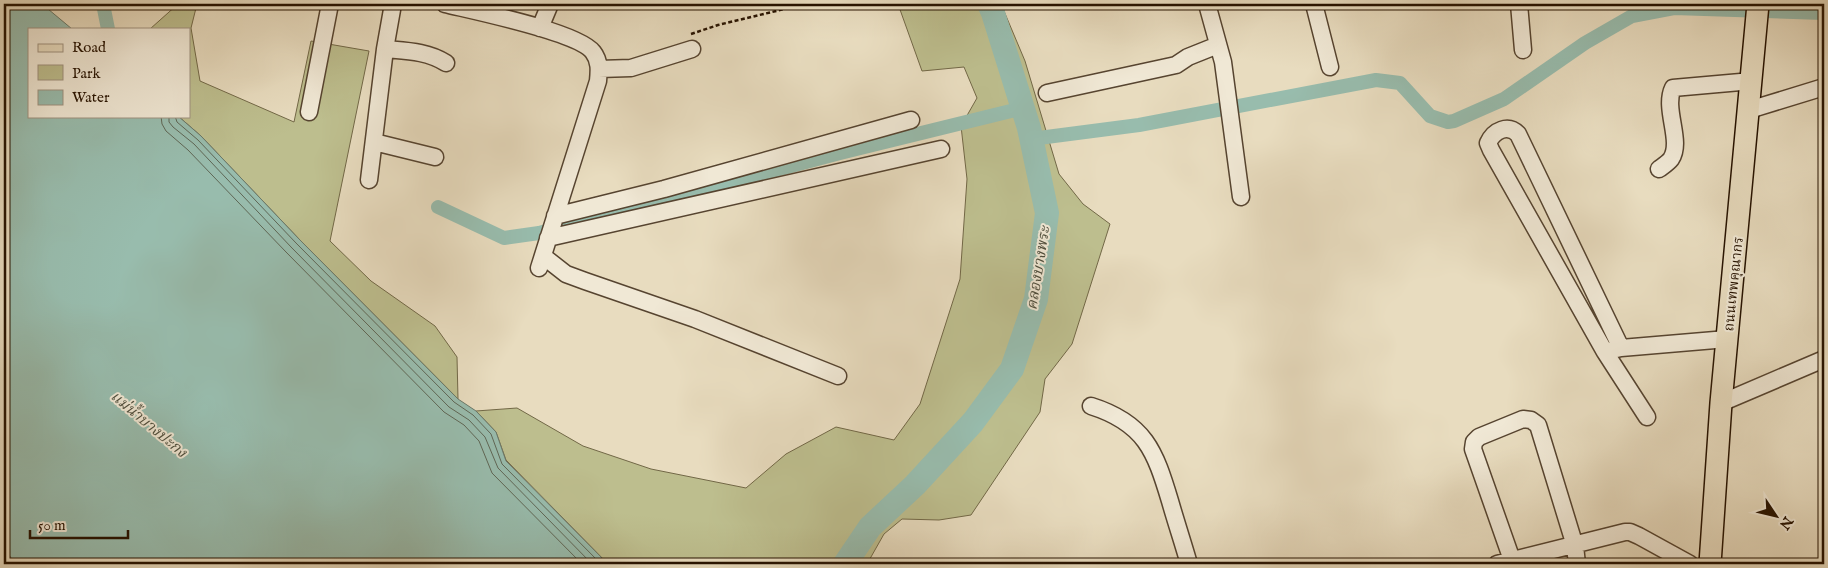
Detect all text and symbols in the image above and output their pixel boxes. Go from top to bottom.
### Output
legend [28,28,190,118]
text: Road [72,38,107,57]
text: Park [72,64,102,83]
text: Water [72,88,110,107]
water label: คลองบางพระ [1023,223,1055,311]
street label: ถนนเทพคุณากร [1720,236,1748,332]
water label: แม่น้ำบางปะกง [107,385,192,462]
north arrow [1750,490,1800,540]
scale bar [30,508,128,540]
text: N [1775,512,1797,533]
text: 50 m [38,516,66,535]

